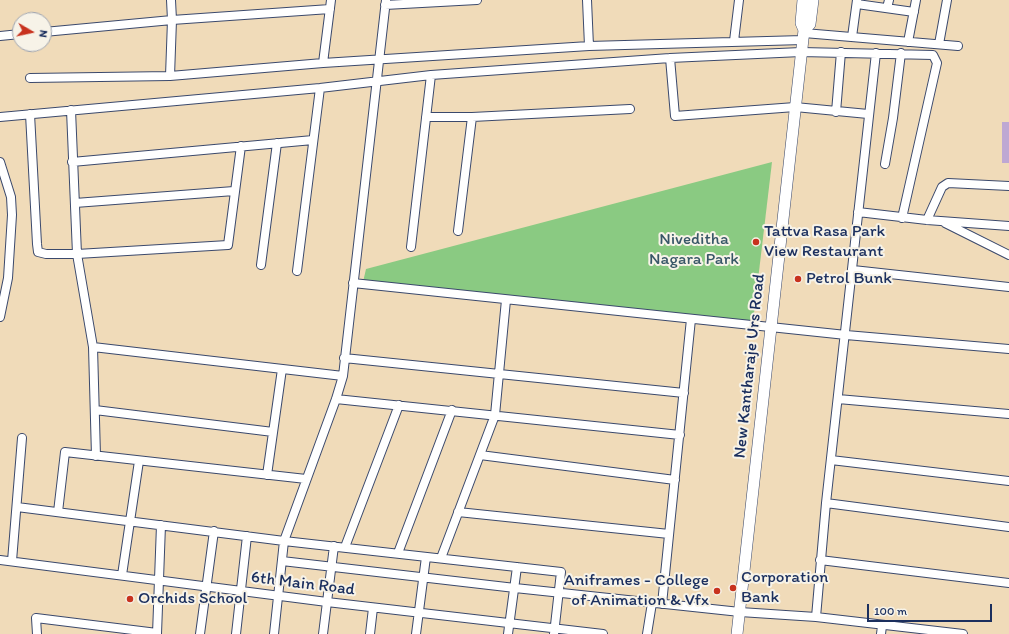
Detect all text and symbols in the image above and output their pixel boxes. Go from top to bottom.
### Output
north arrow [12,12,52,52]
text: N [36,29,50,38]
place label: Tattva Rasa Park View Restaurant [764,222,885,262]
park label: Niveditha Nagara Park [649,230,739,270]
marker: Tattva Rasa Park View Restaurant [751,237,761,247]
place label: Petrol Bunk [806,269,892,289]
street label: New Kantharaje Urs Road [730,273,770,459]
marker: Petrol Bunk [793,274,803,284]
street label: 6th Main Road [250,568,356,600]
place label: Corporation Bank [741,568,828,608]
place label: Aniframes - College of Animation & Vfx [564,571,709,611]
marker: Corporation Bank [728,583,738,593]
marker: Aniframes - College of Animation & Vfx [712,586,722,596]
place label: Orchids School [138,589,247,609]
marker: Orchids School [125,594,135,604]
scale bar [869,596,994,622]
text: 100 m [874,604,907,618]

